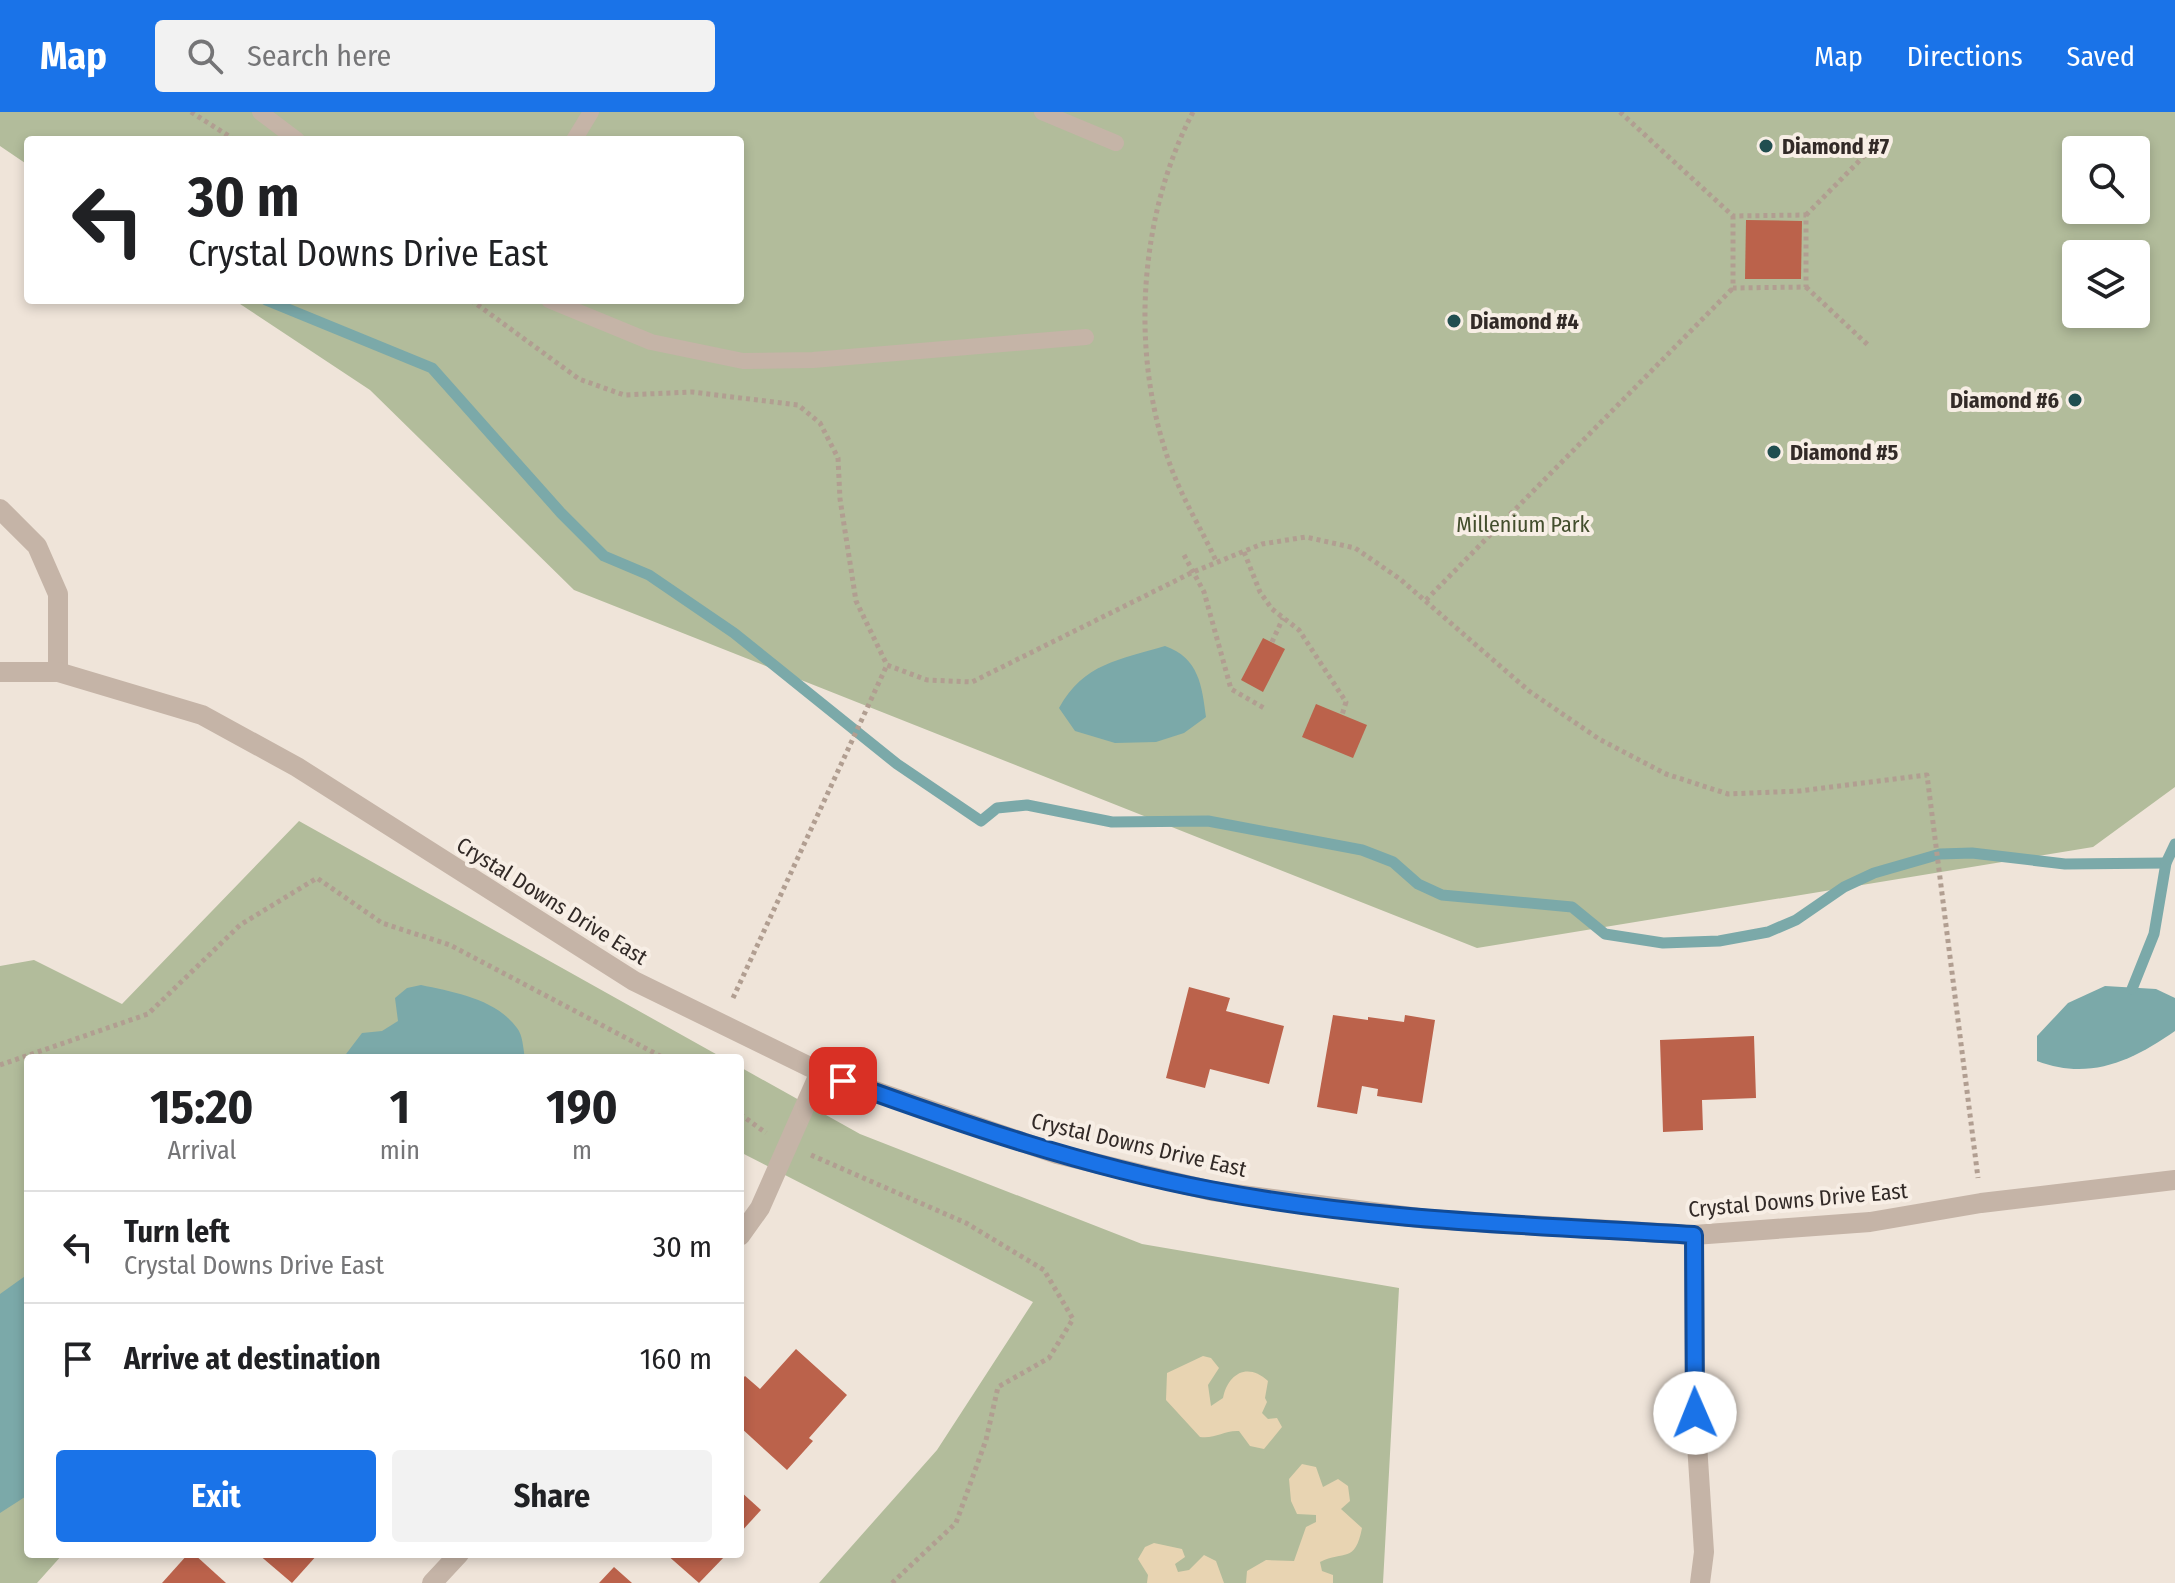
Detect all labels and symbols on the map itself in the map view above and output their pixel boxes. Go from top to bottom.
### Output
place label: Diamond #7 [1782,133,1890,160]
marker: Diamond #7 [1757,137,1775,155]
place label: Diamond #4 [1470,308,1579,335]
marker: Diamond #4 [1445,312,1463,330]
place label: Diamond #6 [1950,387,2059,414]
marker: Diamond #6 [2066,391,2084,409]
place label: Diamond #5 [1790,439,1899,466]
marker: Diamond #5 [1765,443,1783,461]
park label: Millenium Park [1456,511,1590,538]
street label: Crystal Downs Drive East [452,831,653,971]
pin [809,1047,877,1115]
street label: Crystal Downs Drive East [1029,1107,1250,1183]
street label: Crystal Downs Drive East [1687,1177,1910,1223]
position arrow [1653,1371,1737,1455]

